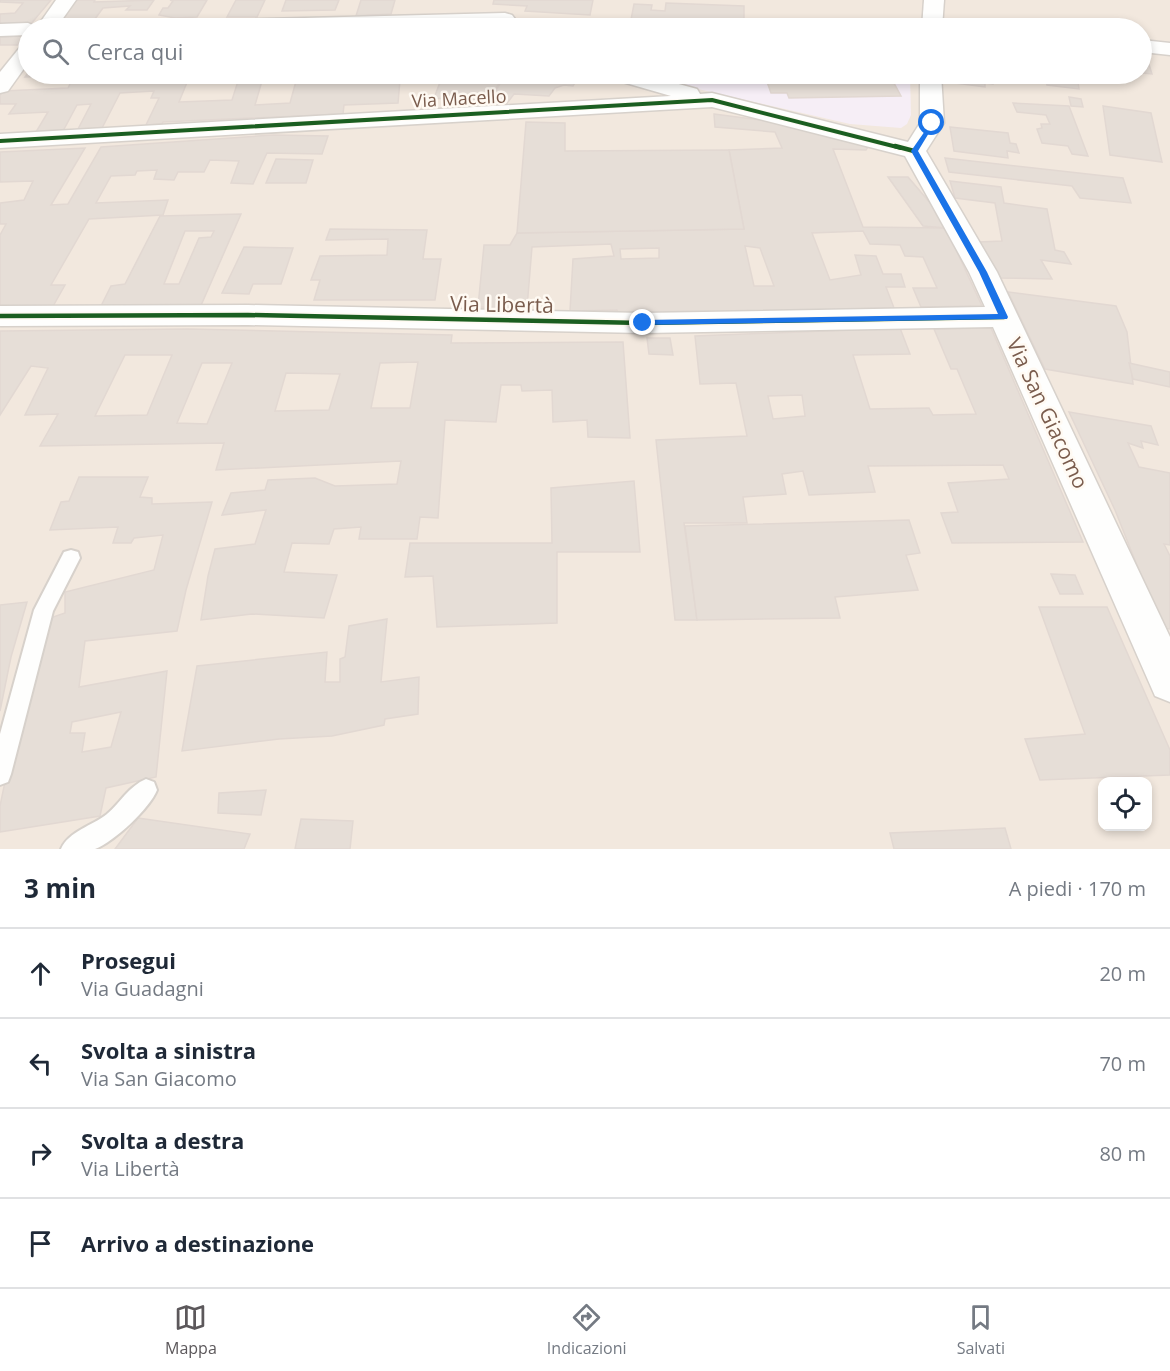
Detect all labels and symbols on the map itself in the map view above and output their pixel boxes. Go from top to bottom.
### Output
street label: Via Macello [411,84,507,112]
route start [918,109,944,135]
street label: Via Libertà [450,289,554,319]
route end [629,309,655,335]
street label: Via San Giacomo [1001,333,1095,493]

